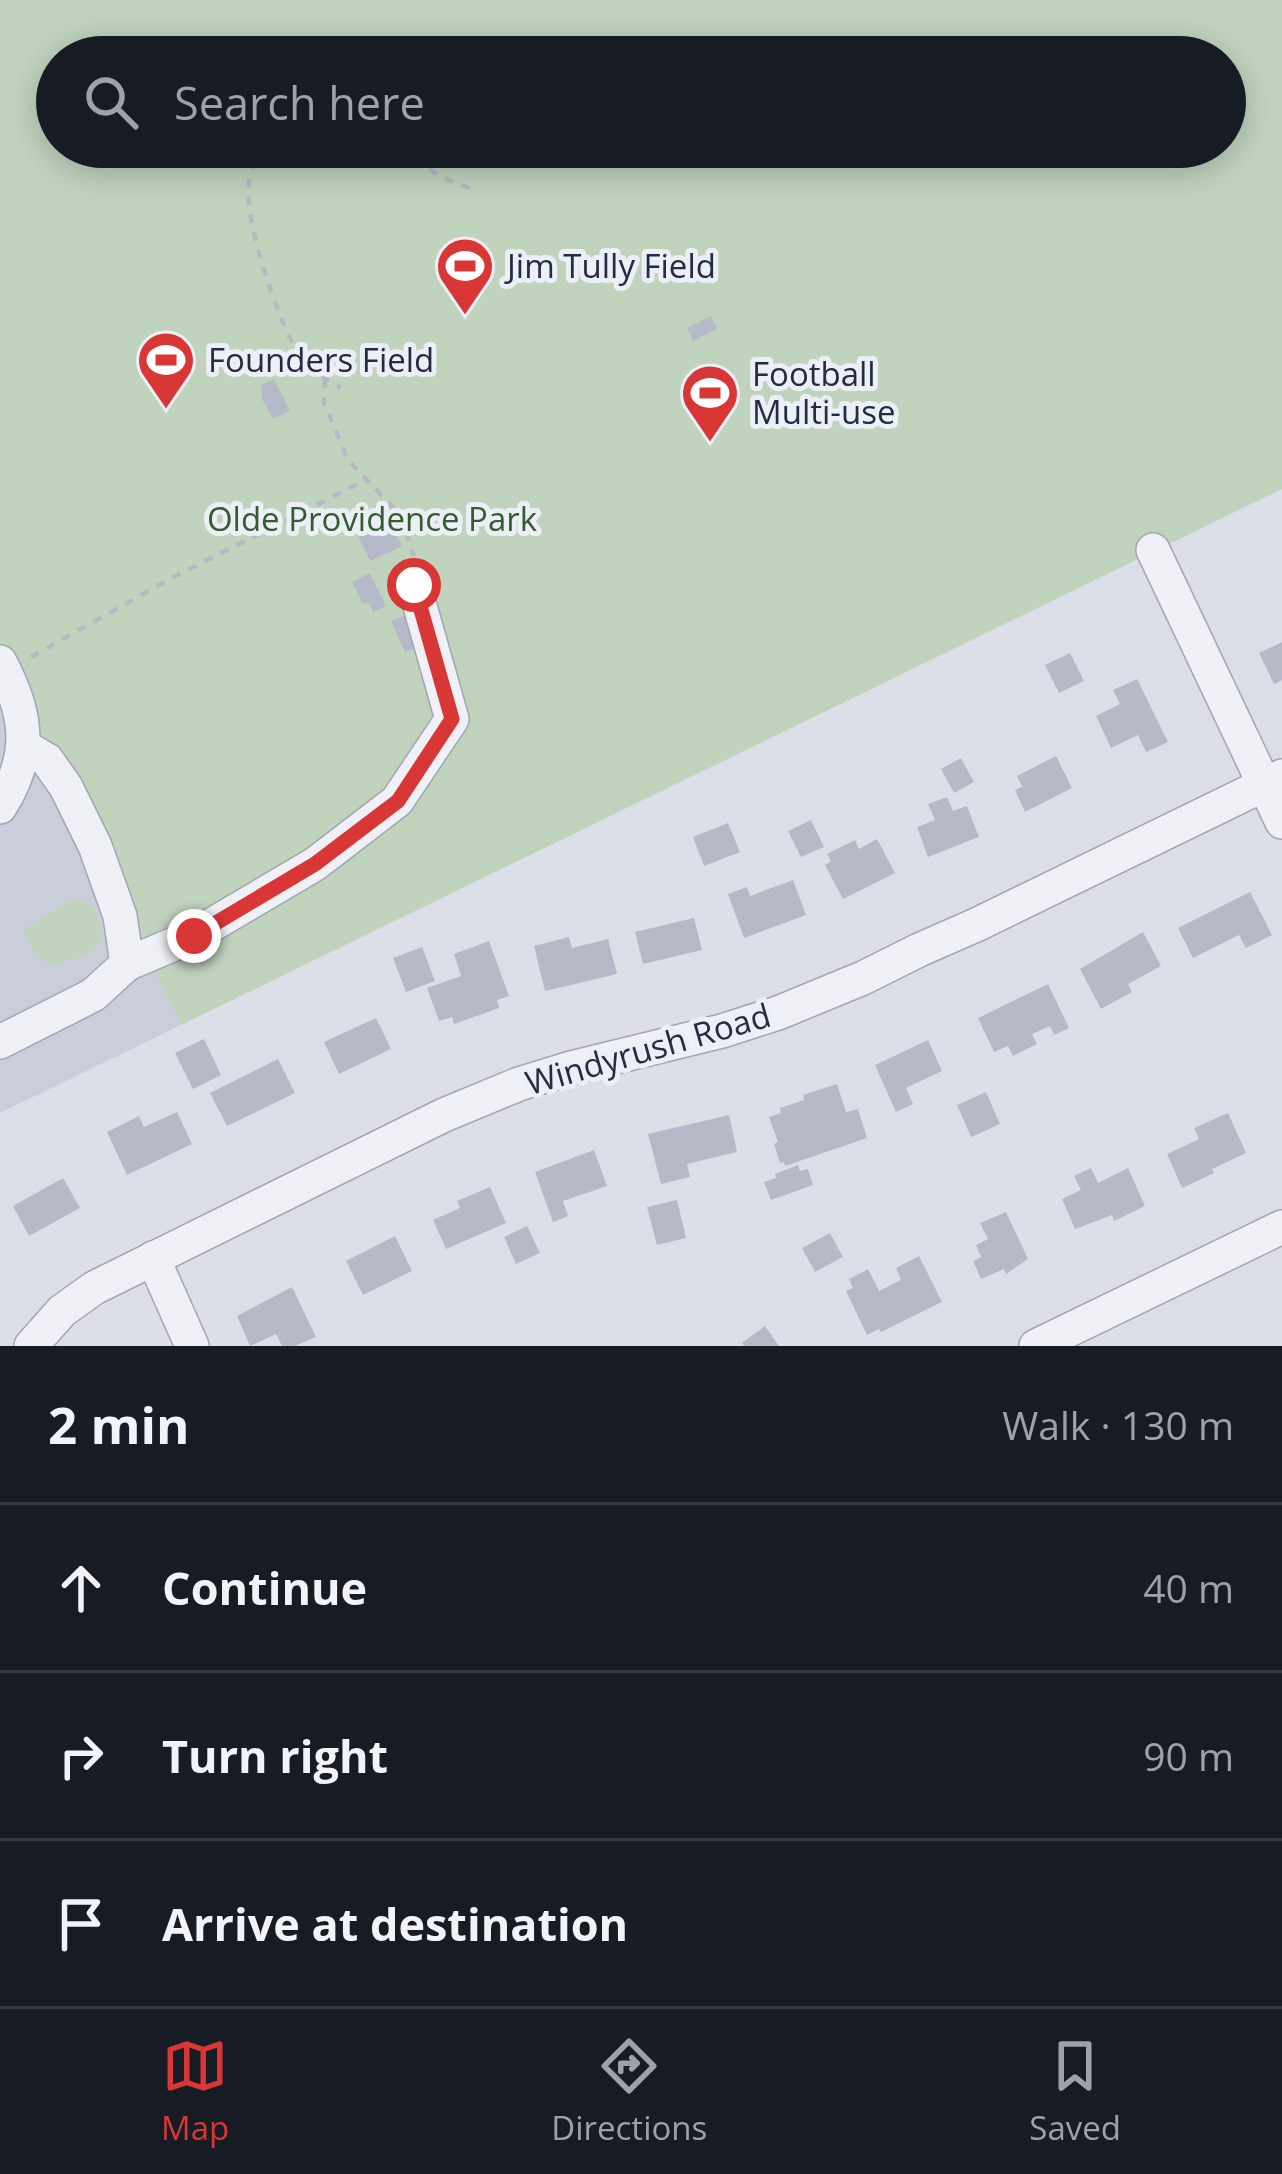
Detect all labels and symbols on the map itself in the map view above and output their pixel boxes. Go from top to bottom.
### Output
sports icon: Jim Tully Field [434,235,496,317]
place label: Jim Tully Field [504,243,716,288]
sports icon: Founders Field [135,329,197,411]
place label: Founders Field [208,337,434,382]
place label: Football Multi-use [752,351,895,434]
sports icon: Football Multi-use [679,362,741,444]
park label: Olde Providence Park [207,496,538,541]
route start [387,558,441,612]
route end [167,909,221,963]
street label: Windyrush Road [520,992,776,1105]

